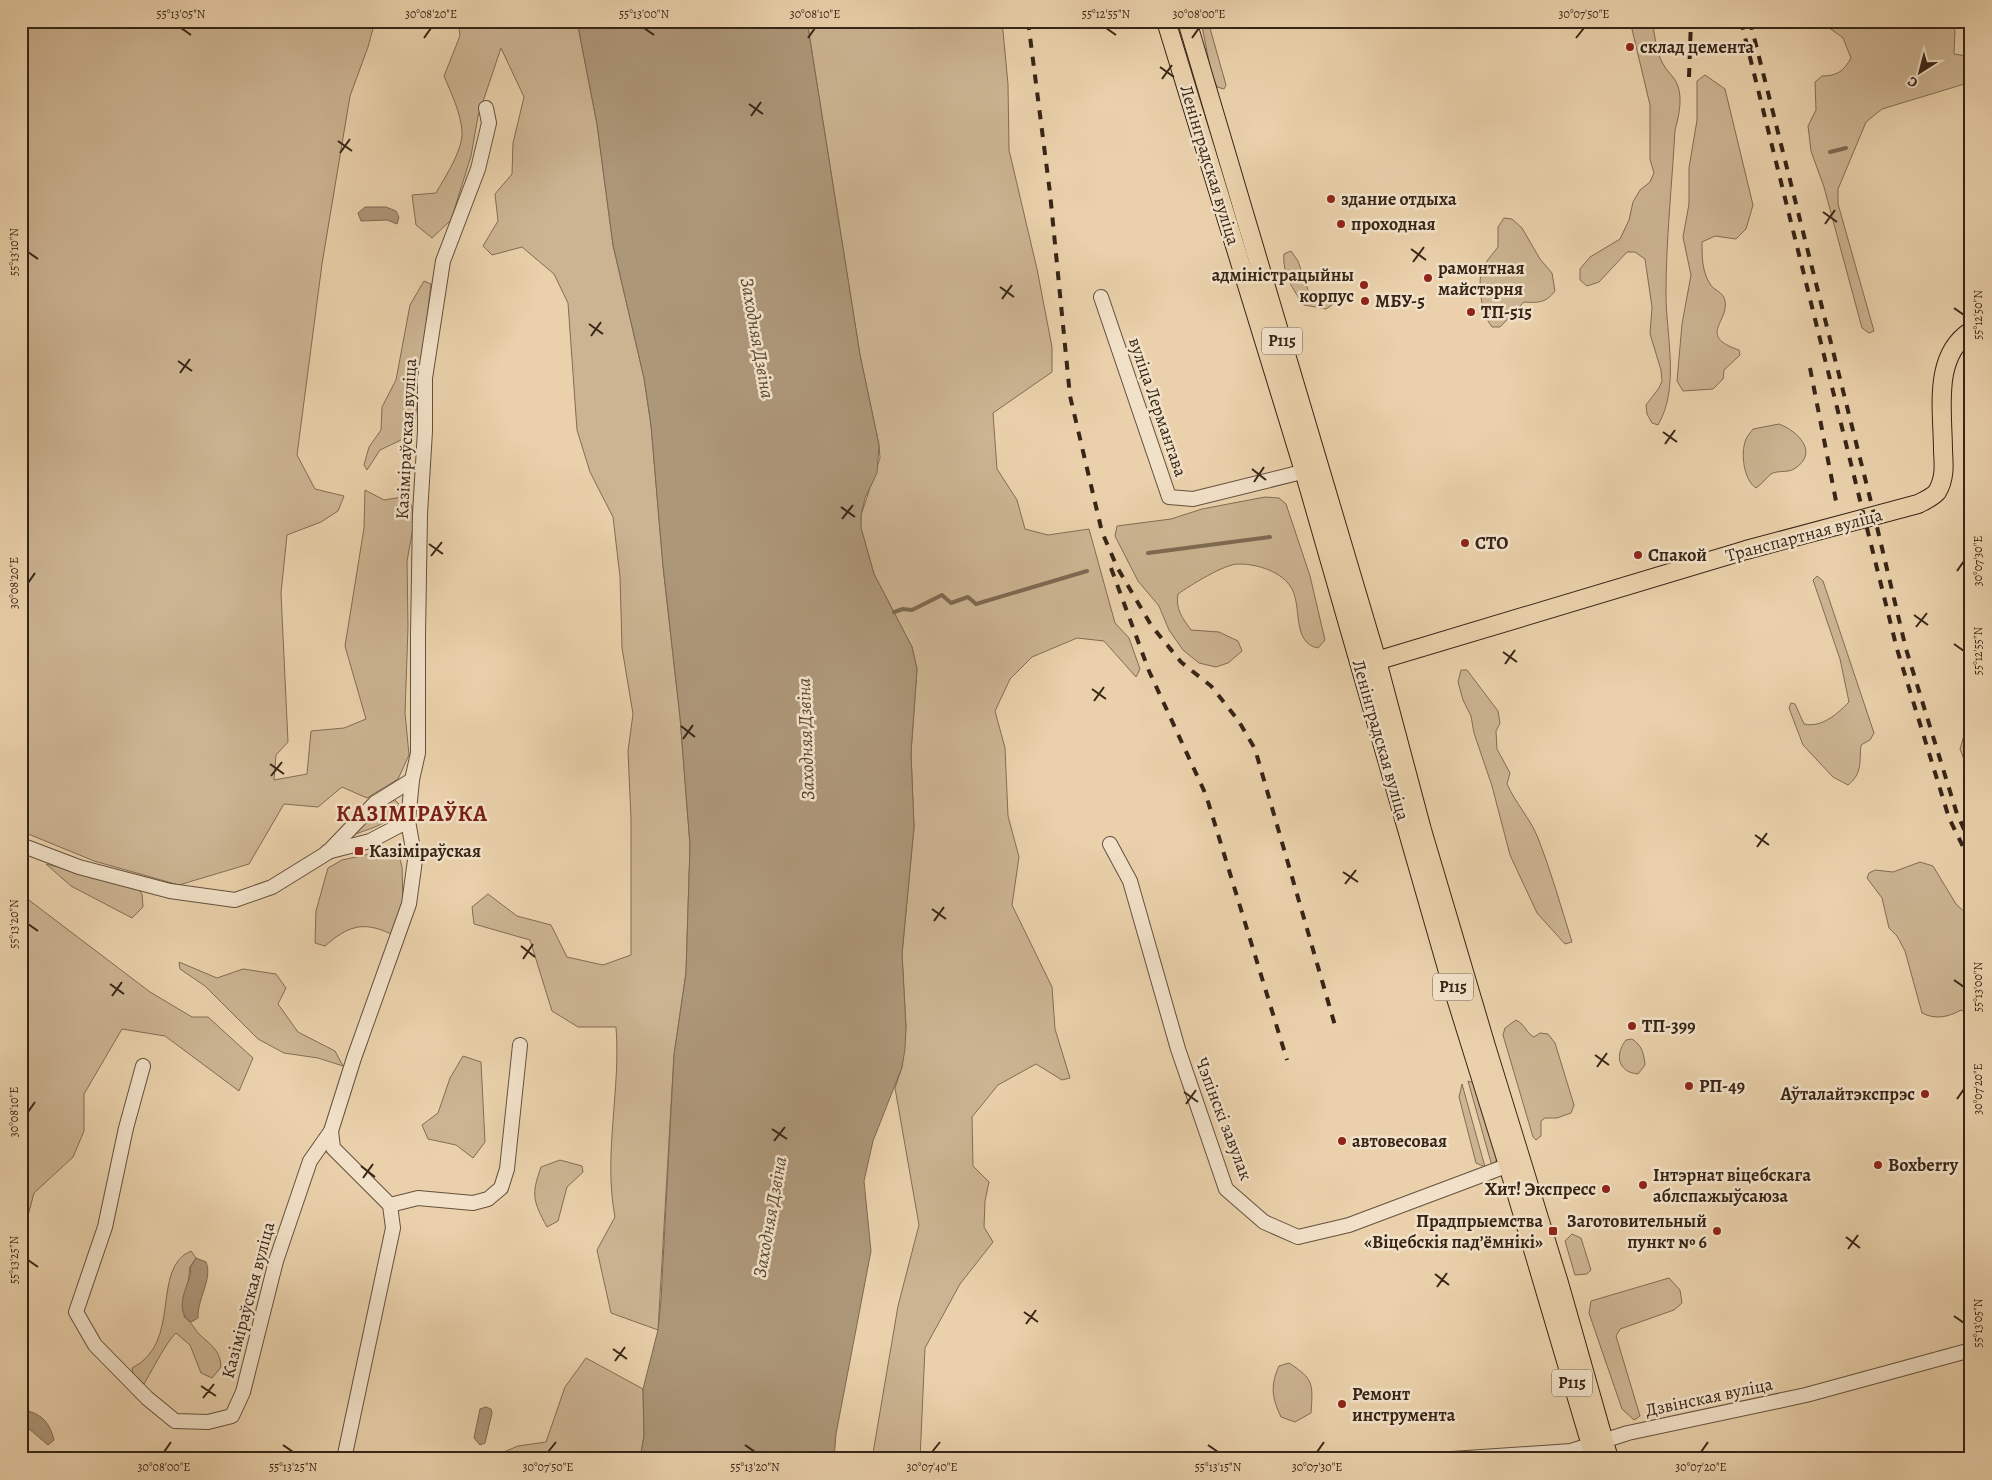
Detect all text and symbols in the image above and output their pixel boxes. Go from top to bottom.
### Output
text: 55°13'05"N [157,6,206,22]
text: 30°08'20"E [405,6,457,22]
text: 55°13'00"N [619,6,669,22]
text: 30°08'10"E [790,6,840,22]
text: 55°12'55"N [1082,6,1131,22]
text: 30°08'00"E [1173,6,1225,22]
text: 30°07'50"E [1559,6,1609,22]
place label: склад цемента [1640,35,1755,59]
marker: склад цемента [1624,41,1636,53]
north arrow [1894,48,1944,98]
text: С [1903,72,1922,92]
street label: Ленінградская вуліца [1174,82,1246,249]
place label: здание отдыха [1341,187,1457,211]
marker: здание отдыха [1325,193,1337,205]
place label: проходная [1351,212,1436,236]
marker: проходная [1335,218,1347,230]
text: 55°13'10"N [6,228,22,276]
place label: рамонтная майстэрня [1438,256,1525,301]
place label: адміністрацыйны корпус [1212,263,1354,308]
marker: рамонтная майстэрня [1422,272,1434,284]
water label: Заходняя Дзвіна [734,275,780,401]
marker: адміністрацыйны корпус [1358,279,1370,291]
place label: МБУ-5 [1375,289,1425,313]
text: 55°12'50"N [1970,290,1986,340]
marker: МБУ-5 [1359,295,1371,307]
place label: ТП-515 [1481,300,1532,324]
marker: ТП-515 [1465,306,1477,318]
road number: Р115 [1262,328,1302,354]
street label: вуліца Лермантава [1123,334,1193,480]
street label: Казіміраўская вуліца [390,357,422,520]
street label: Транспартная вуліца [1723,502,1886,567]
place label: СТО [1475,531,1508,555]
text: 30°07'30"E [1970,536,1986,586]
marker: СТО [1459,537,1471,549]
place label: Спакой [1648,543,1707,567]
marker: Спакой [1632,549,1644,561]
text: 30°08'20"E [6,557,22,609]
text: 55°12'55"N [1970,626,1986,675]
street label: Ленінградская вуліца [1347,657,1416,824]
water label: Заходняя Дзвіна [791,677,821,801]
district label: КАЗІМІРАЎКА [336,799,488,829]
place label: Казіміраўская [369,839,481,863]
marker: Казіміраўская [353,845,365,857]
text: 55°13'20"N [6,899,22,949]
text: 55°13'00"N [1970,962,1986,1012]
road number: Р115 [1433,974,1473,1000]
place label: ТП-399 [1642,1014,1695,1038]
marker: ТП-399 [1626,1020,1638,1032]
street label: Чэпінскі завулак [1190,1054,1258,1184]
text: 30°07'20"E [1970,1063,1986,1115]
place label: РП-49 [1699,1074,1745,1098]
marker: РП-49 [1683,1080,1695,1092]
place label: Аўталайтэкспрэс [1780,1082,1915,1106]
text: 30°08'10"E [6,1087,22,1137]
marker: Аўталайтэкспрэс [1919,1088,1931,1100]
place label: автовесовая [1352,1129,1447,1153]
marker: автовесовая [1336,1135,1348,1147]
place label: Boxberry [1888,1153,1959,1177]
water label: Заходняя Дзвіна [747,1154,793,1280]
marker: Boxberry [1872,1159,1884,1171]
place label: Інтэрнат віцебскага аблспажыўсаюза [1653,1163,1811,1208]
place label: Хит! Экспресс [1485,1177,1596,1201]
marker: Інтэрнат віцебскага аблспажыўсаюза [1637,1179,1649,1191]
marker: Хит! Экспресс [1600,1183,1612,1195]
place label: Прадпрыемства «Віцебскія падʼёмнікі» [1364,1209,1543,1254]
place label: Заготовительный пункт № 6 [1567,1209,1707,1254]
street label: Казіміраўская вуліца [216,1218,281,1381]
marker: Прадпрыемства «Віцебскія падʼёмнікі» [1547,1225,1559,1237]
marker: Заготовительный пункт № 6 [1711,1225,1723,1237]
text: 55°13'25"N [6,1236,22,1284]
text: 55°13'05"N [1970,1298,1986,1347]
road number: Р115 [1552,1370,1592,1396]
street label: Дзвінская вуліца [1643,1372,1776,1422]
place label: Ремонт инструмента [1352,1382,1456,1427]
marker: Ремонт инструмента [1336,1398,1348,1410]
text: 30°08'00"E [138,1459,190,1475]
text: 55°13'25"N [269,1459,317,1475]
text: 30°07'50"E [523,1459,573,1475]
text: 55°13'20"N [730,1459,780,1475]
text: 30°07'40"E [906,1459,958,1475]
text: 55°13'15"N [1195,1459,1242,1475]
text: 30°07'30"E [1292,1459,1342,1475]
text: 30°07'20"E [1675,1459,1727,1475]

